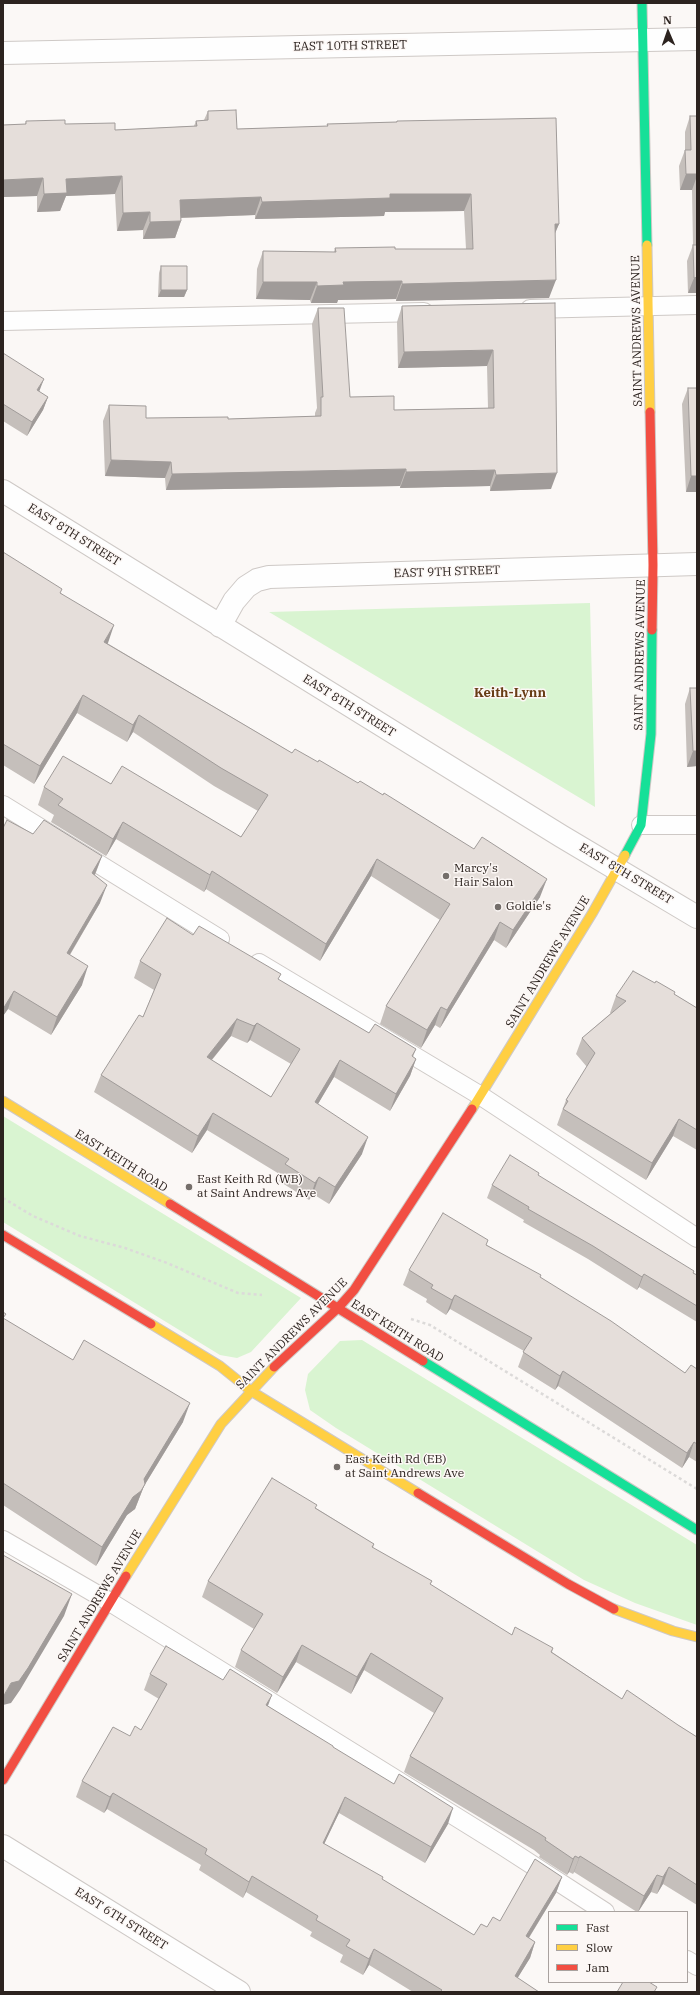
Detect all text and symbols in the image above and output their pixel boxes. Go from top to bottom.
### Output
north arrow [648,12,688,52]
text: N [663,13,672,27]
street label: EAST 10TH STREET [293,38,407,54]
street label: SAINT ANDREWS AVENUE [628,255,646,407]
street label: EAST 8TH STREET [25,501,123,569]
street label: EAST 9TH STREET [393,563,501,581]
street label: SAINT ANDREWS AVENUE [631,579,649,731]
street label: EAST 8TH STREET [300,672,398,740]
district label: Keith-Lynn [474,685,546,701]
street label: EAST 8TH STREET [577,840,675,908]
place label: Marcy's Hair Salon [454,862,514,890]
marker: Marcy's Hair Salon [441,871,451,881]
street label: SAINT ANDREWS AVENUE [503,893,593,1031]
place label: Goldie's [506,900,551,914]
marker: Goldie's [493,902,503,912]
street label: EAST KEITH ROAD [72,1127,170,1195]
place label: East Keith Rd (WB) at Saint Andrews Ave [197,1173,316,1201]
marker: East Keith Rd (WB) at Saint Andrews Ave [184,1182,194,1192]
street label: SAINT ANDREWS AVENUE [233,1275,351,1393]
street label: EAST KEITH ROAD [348,1297,446,1365]
place label: East Keith Rd (EB) at Saint Andrews Ave [345,1453,464,1481]
marker: East Keith Rd (EB) at Saint Andrews Ave [332,1462,342,1472]
street label: SAINT ANDREWS AVENUE [55,1527,145,1665]
street label: EAST 6TH STREET [72,1885,170,1953]
legend [548,1911,688,1983]
text: Fast [586,1920,610,1935]
text: Slow [586,1940,613,1955]
text: Jam [586,1960,609,1975]

